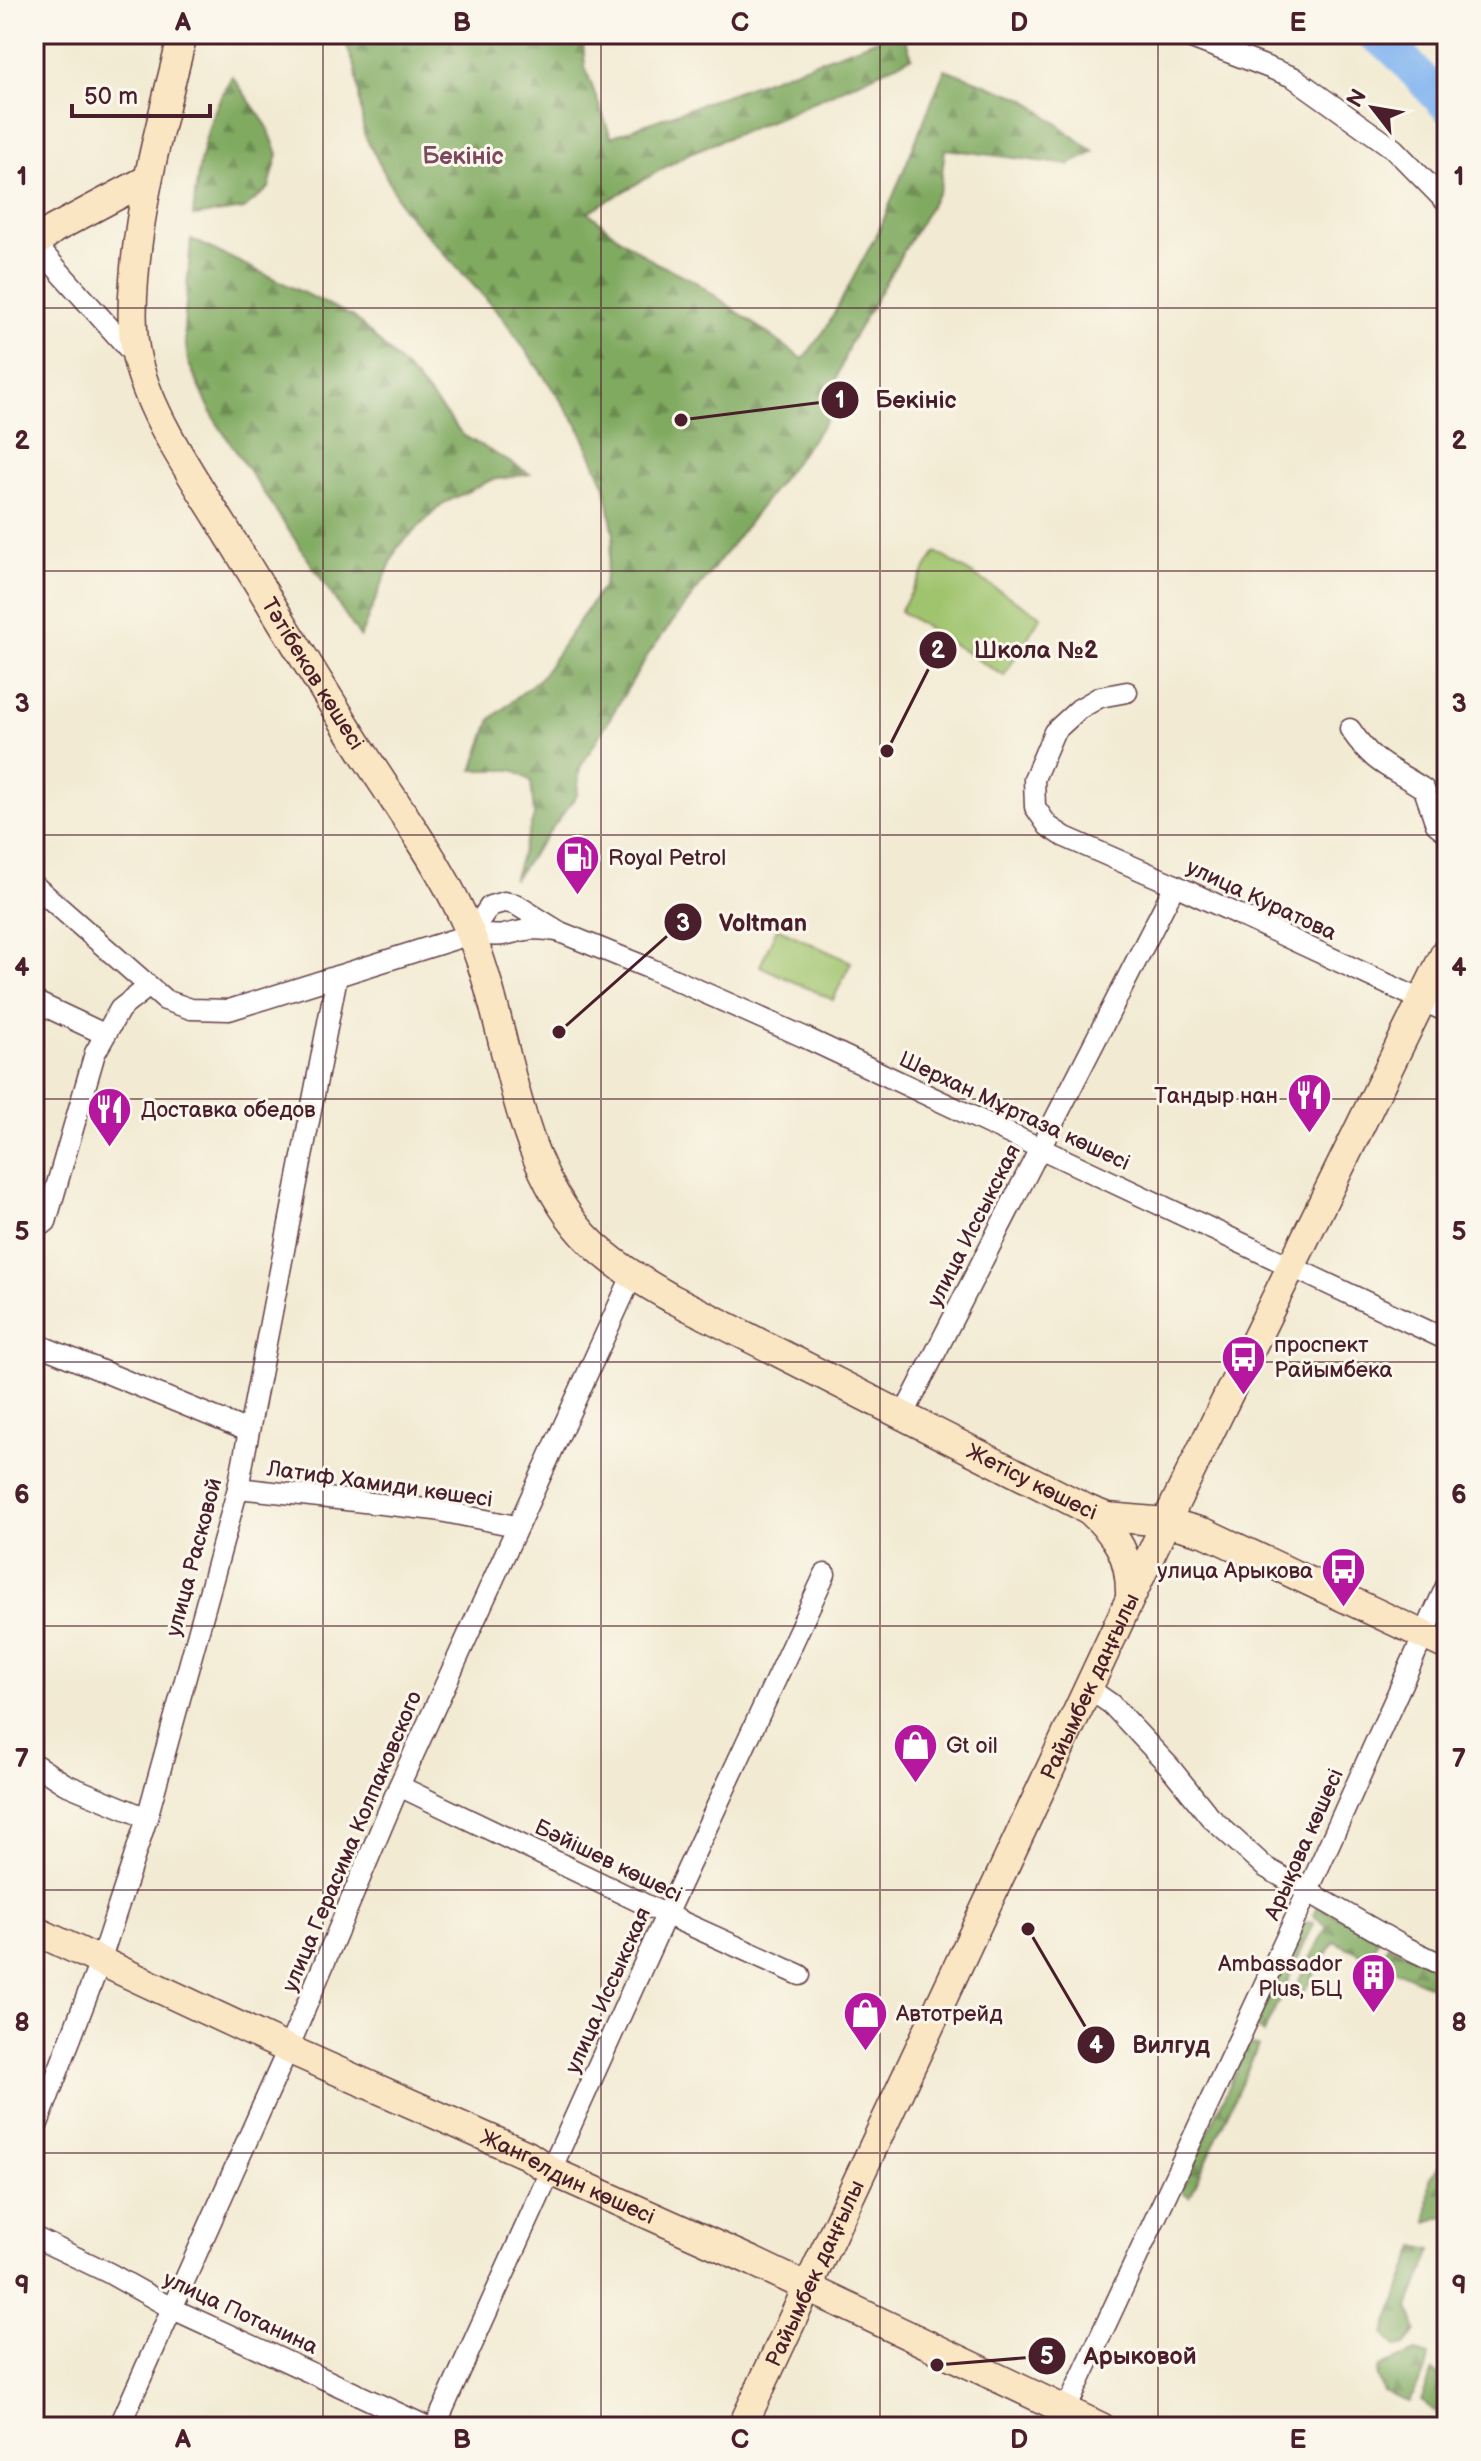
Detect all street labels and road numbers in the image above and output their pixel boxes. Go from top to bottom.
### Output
street label: Тәтібеков көшесі [255,593,370,755]
street label: улица Куратова [1182,854,1341,947]
street label: Шерхан Мұртаза көшесі [895,1046,1134,1177]
street label: улица Иссыкская [922,1140,1027,1312]
street label: Жетісу көшесі [962,1438,1101,1527]
street label: Латиф Хамиди көшесі [264,1455,494,1514]
street label: улица Расковой [160,1475,229,1640]
street label: Райымбек даңғылы [1035,1589,1146,1785]
street label: улица Герасима Колпаковского [277,1687,428,1996]
street label: Арықова көшесі [1258,1765,1350,1926]
street label: Бәйішев көшесі [530,1814,687,1909]
street label: улица Иссыкская [560,1903,657,2078]
street label: Жангелдин көшесі [476,2124,659,2231]
street label: Райымбек даңғылы [760,2176,871,2371]
street label: улица Потанина [159,2266,322,2361]

